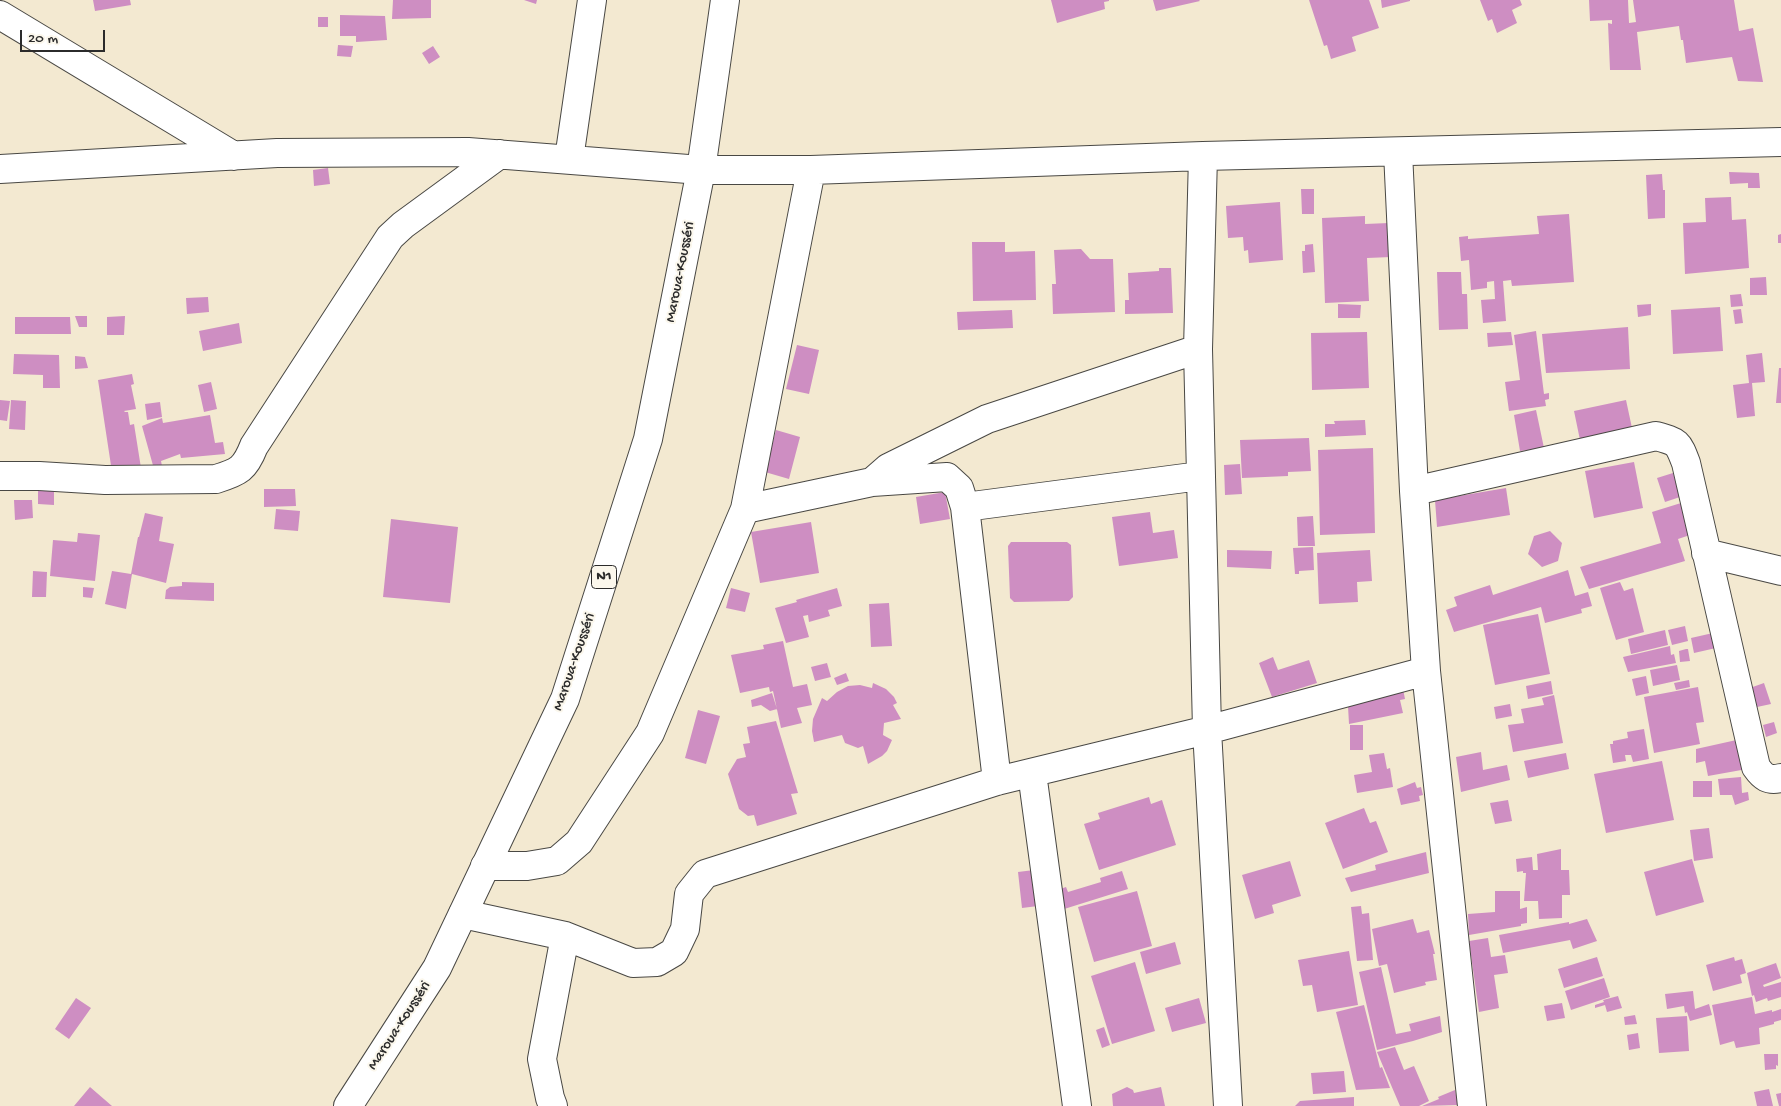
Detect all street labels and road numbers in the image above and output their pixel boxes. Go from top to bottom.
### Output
street label: Maroua-Kousséri [662,220,700,324]
road number: N1 [592,566,616,588]
street label: Maroua-Kousséri [550,611,600,713]
street label: Maroua-Kousséri [365,978,435,1074]

